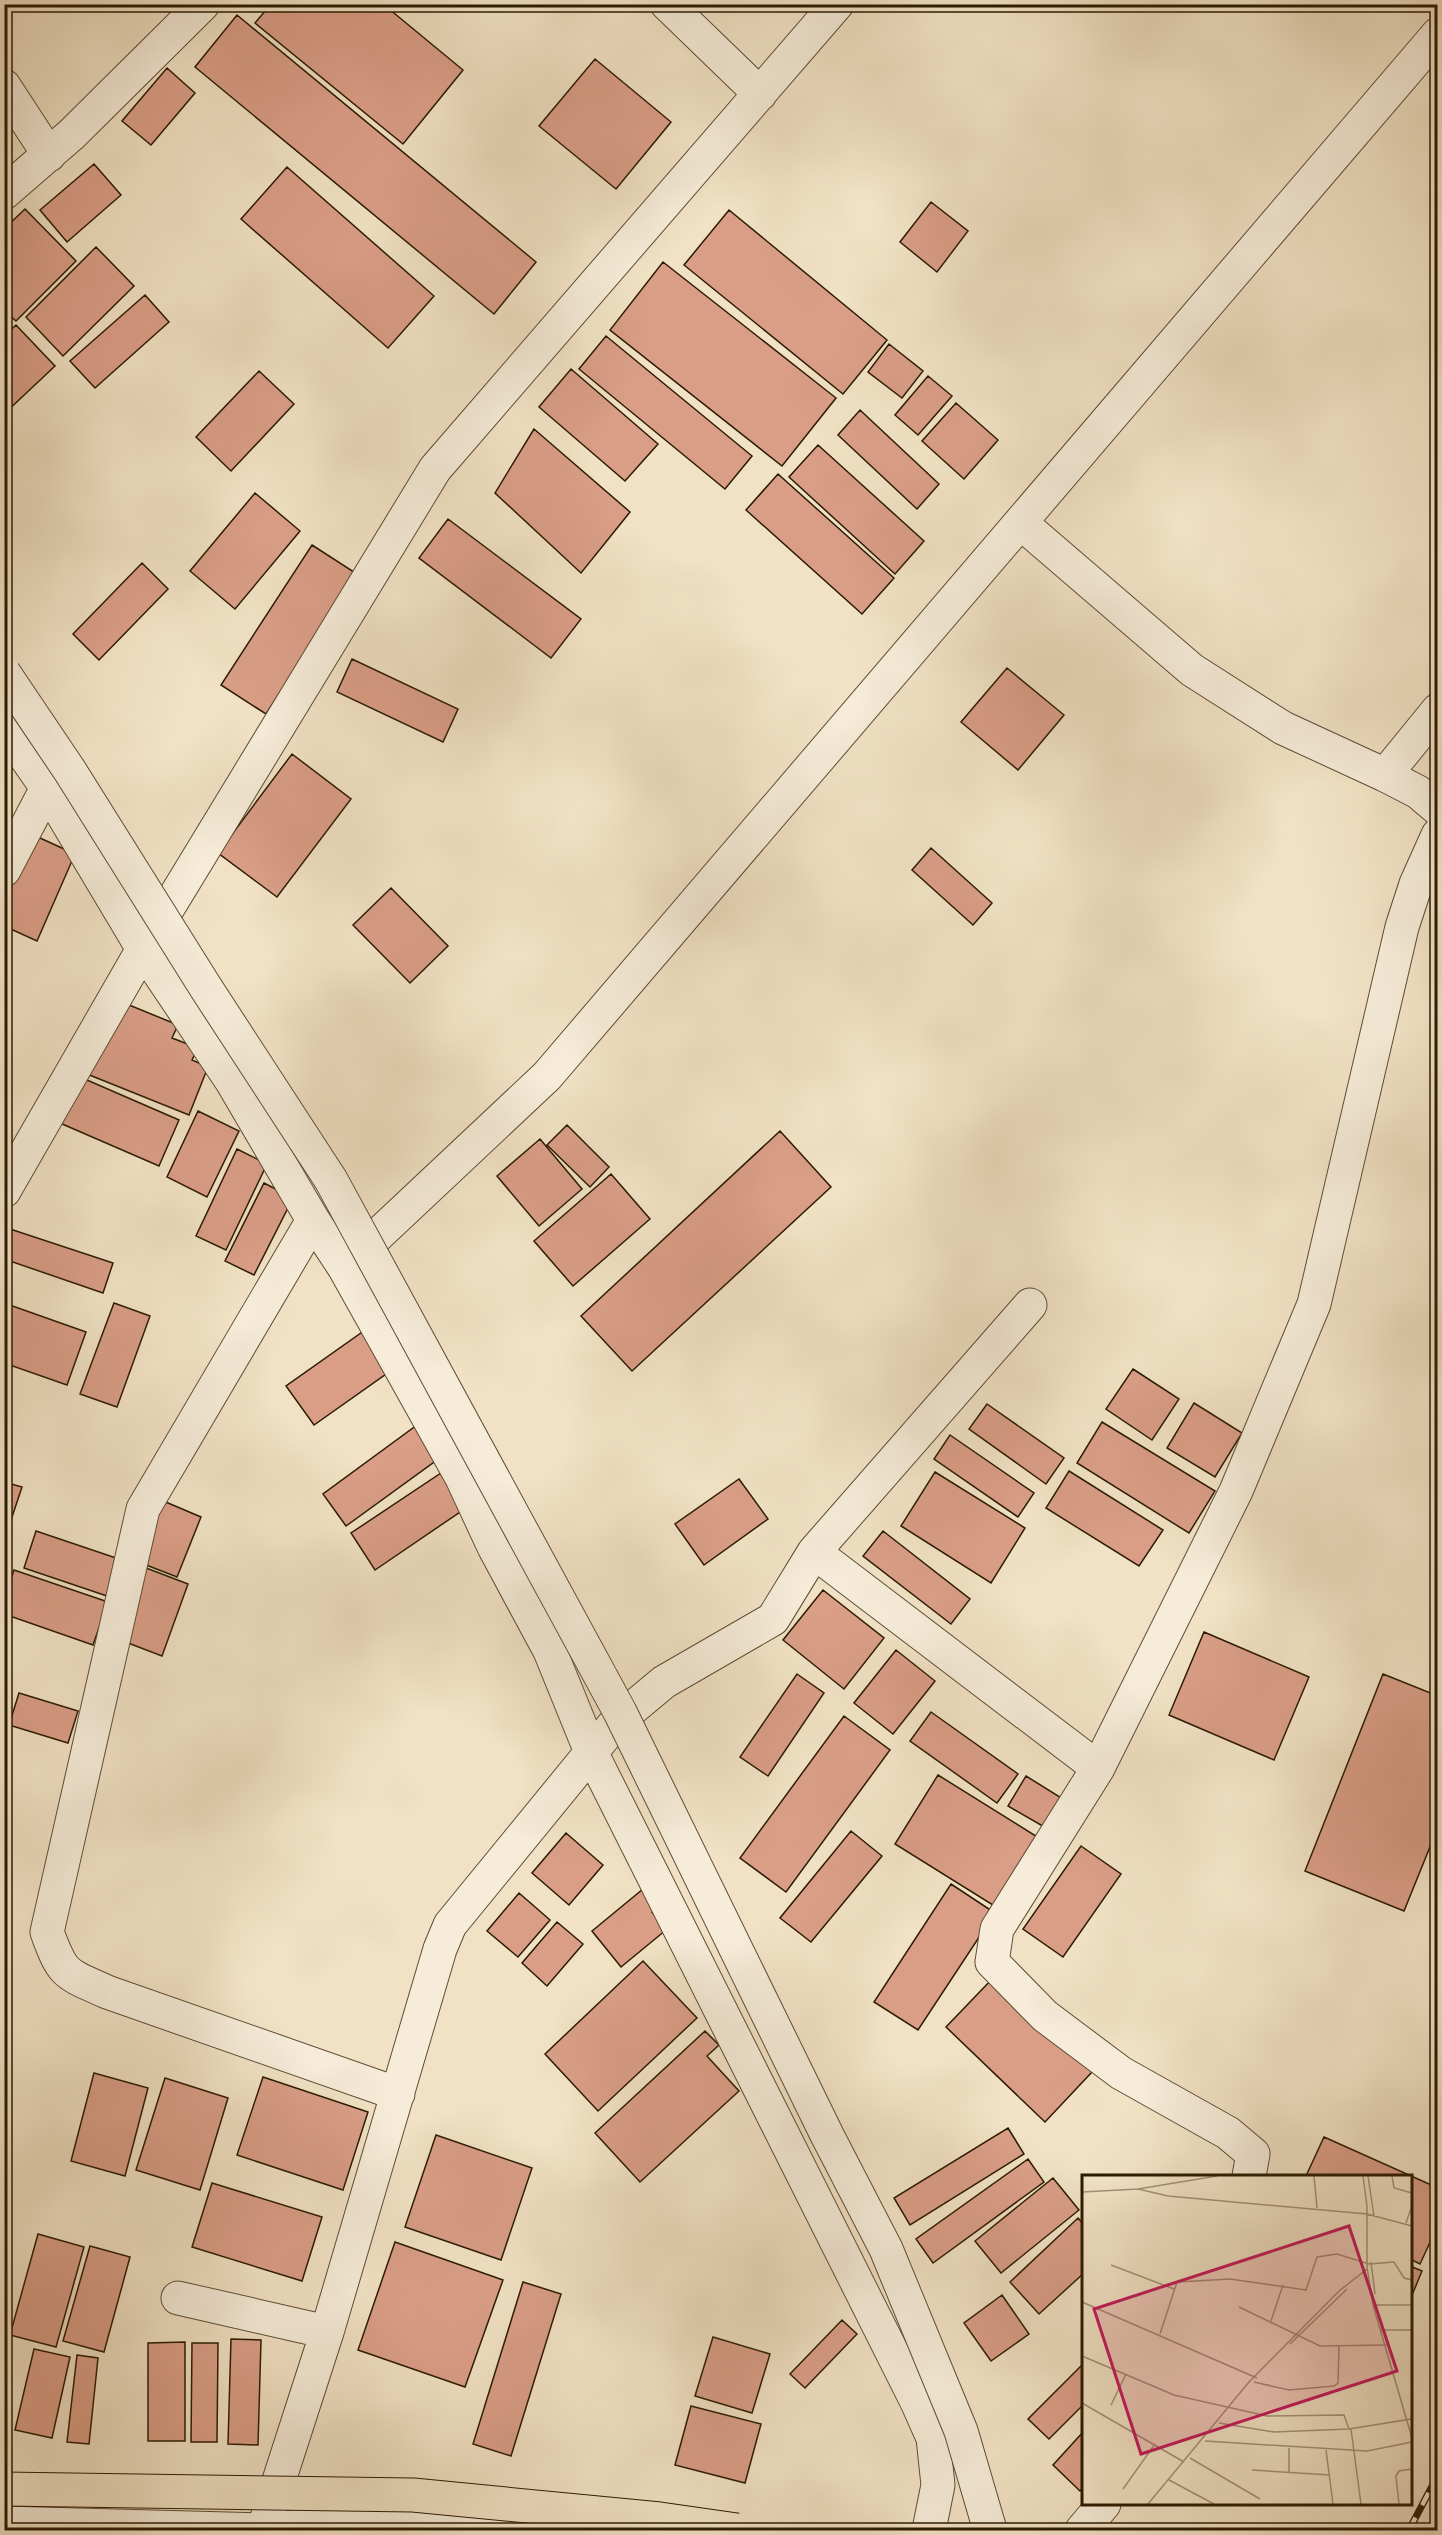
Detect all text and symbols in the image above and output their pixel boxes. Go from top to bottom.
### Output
inset map [1082,2175,1412,2505]

